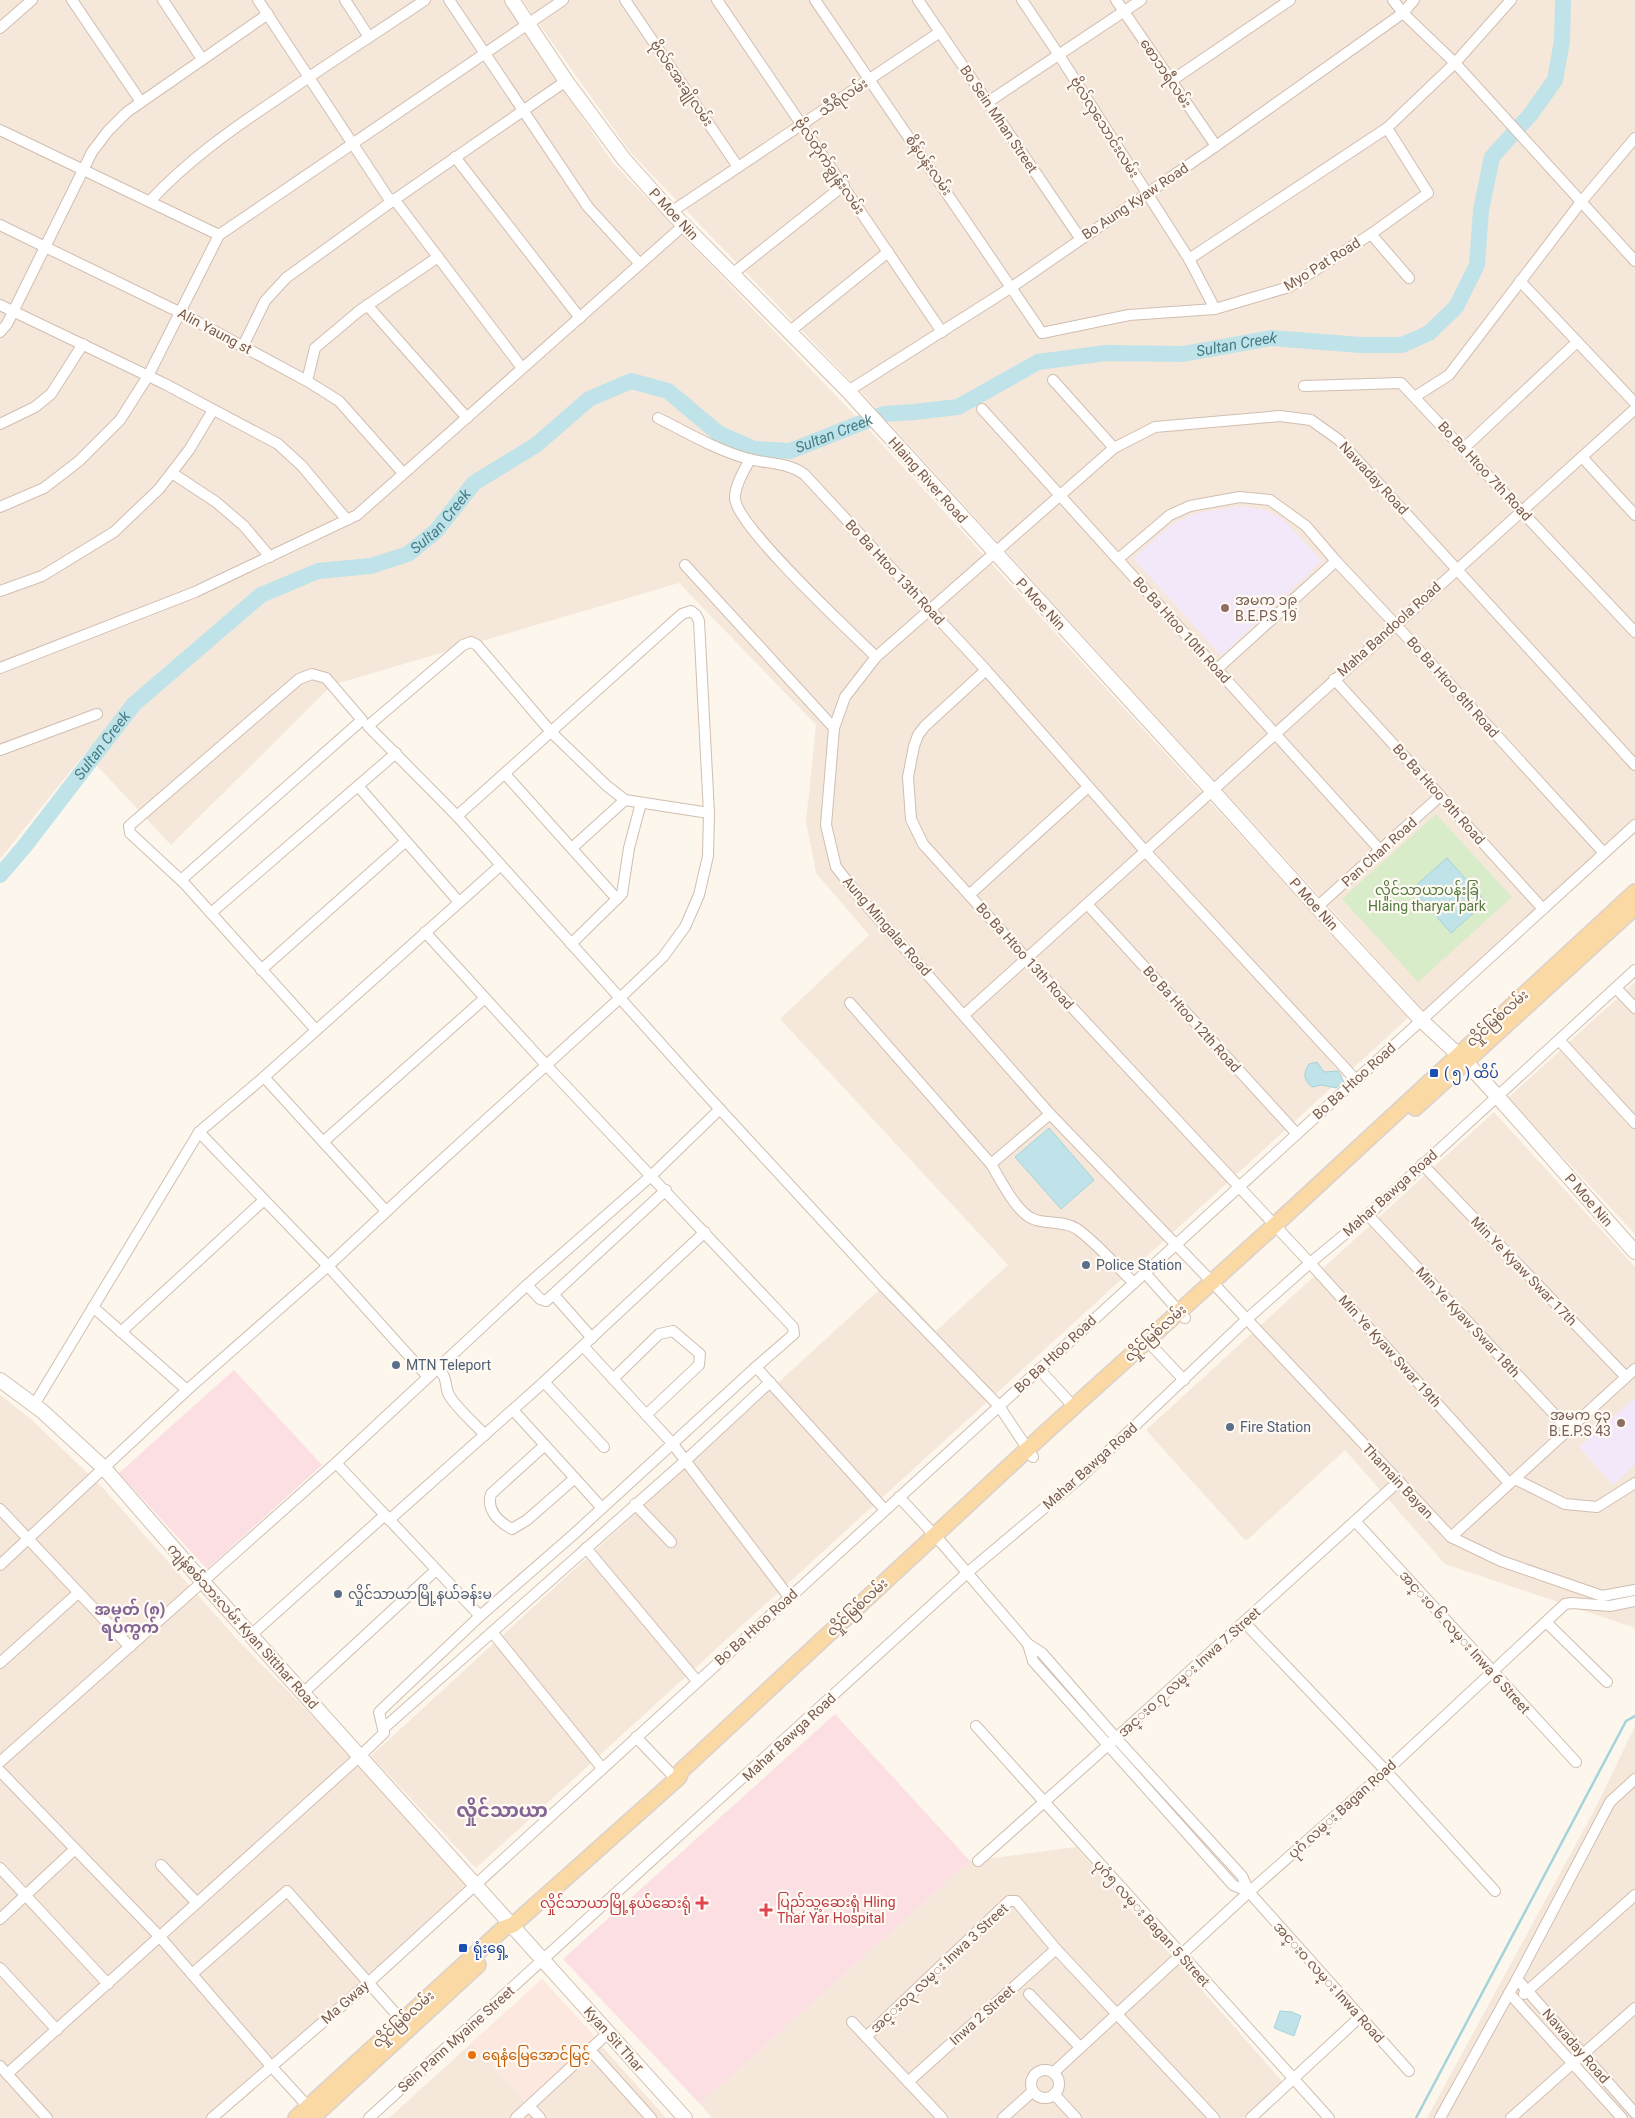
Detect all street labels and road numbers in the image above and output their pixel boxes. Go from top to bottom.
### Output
street label: စောဘရီလမ်း [1134,34,1197,113]
street label: ဗိုလ်အေးချိုလမ်း [644,36,718,131]
street label: Bo Sein Mhan Street [957,62,1041,176]
street label: သီရိလမ်း [814,73,873,122]
street label: ဗိုလ်လှသောင်းလမ်း [1064,73,1144,182]
street label: ဗိုလ်တိုက်ချွန်းလမ်း [788,114,870,220]
street label: စိန်ပန်းလမ်း [899,131,957,200]
street label: Bo Aung Kyaw Road [1079,159,1191,243]
street label: P Moe Nin [646,185,702,243]
street label: Myo Pat Road [1281,234,1363,294]
street label: Alin Yaung st [175,305,255,357]
street label: Bo Ba Htoo 7th Road [1435,418,1535,524]
street label: Hlaing River Road [885,434,971,526]
street label: Nawaday Road [1336,438,1412,518]
street label: Bo Ba Htoo 13th Road [842,516,948,628]
street label: Bo Ba Htoo 10th Road [1130,574,1234,686]
street label: P Moe Nin [1013,575,1069,633]
street label: Maha Bandoola Road [1334,578,1444,680]
street label: Bo Ba Htoo 8th Road [1404,633,1502,741]
street label: Bo Ba Htoo 9th Road [1390,740,1488,848]
street label: Pan Chan Road [1338,814,1420,890]
street label: Aung Mingalar Road [840,873,934,979]
street label: P Moe Nin [1286,875,1342,933]
street label: Bo Ba Htoo 13th Road [973,900,1077,1012]
street label: Bo Ba Htoo 12th Road [1140,963,1244,1075]
street label: လှိုင်မြစ်လမ်း [1462,985,1534,1053]
street label: Bo Ba Htoo Road [1309,1040,1399,1122]
street label: Mahar Bawga Road [1340,1146,1440,1240]
street label: P Moe Nin [1562,1170,1616,1230]
street label: Min Ye Kyaw Swar 17th [1468,1213,1580,1329]
street label: Min Ye Kyaw Swar 18th [1413,1264,1523,1380]
street label: Min Ye Kyaw Swar 19th [1336,1292,1444,1410]
street label: လှိုင်မြစ်လမ်း [1120,1300,1192,1368]
street label: Bo Ba Htoo Road [1011,1312,1099,1396]
street label: Mahar Bawga Road [1040,1419,1140,1513]
street label: Thamain Bayan [1359,1440,1437,1522]
street label: ကျန်စစ်သားလမ်း Kyan Sitthar Road [161,1539,323,1715]
street label: အင္းဝ ၆ လမ္း Inwa 6 Street [1394,1566,1535,1719]
street label: လှိုင်မြစ်လမ်း [822,1573,893,1642]
street label: Bo Ba Htoo Road [711,1586,801,1668]
street label: အင္းဝ ၇ လမ္း Inwa 7 Street [1115,1604,1266,1743]
street label: Mahar Bawga Road [739,1690,839,1784]
street label: ပုဂံ လမ္း Bagan Road [1285,1756,1402,1865]
street label: ပုဂံ၅ လမ္း Bagan 5 Street [1088,1856,1213,1993]
street label: အင္းဝ၃ လမ္း Inwa 3 Street [867,1900,1014,2039]
street label: အင္းဝ လမ္း Inwa Road [1268,1918,1388,2048]
street label: Ma Gway [318,1977,372,2027]
street label: Sein Pann Myaine Street [395,1982,518,2095]
street label: Inwa 2 Street [946,1982,1018,2048]
street label: လှိုင်မြစ်လမ်း [368,1986,440,2054]
street label: Kyan Sit Thar [581,2003,647,2075]
street label: Nawaday Road [1539,2006,1613,2086]

